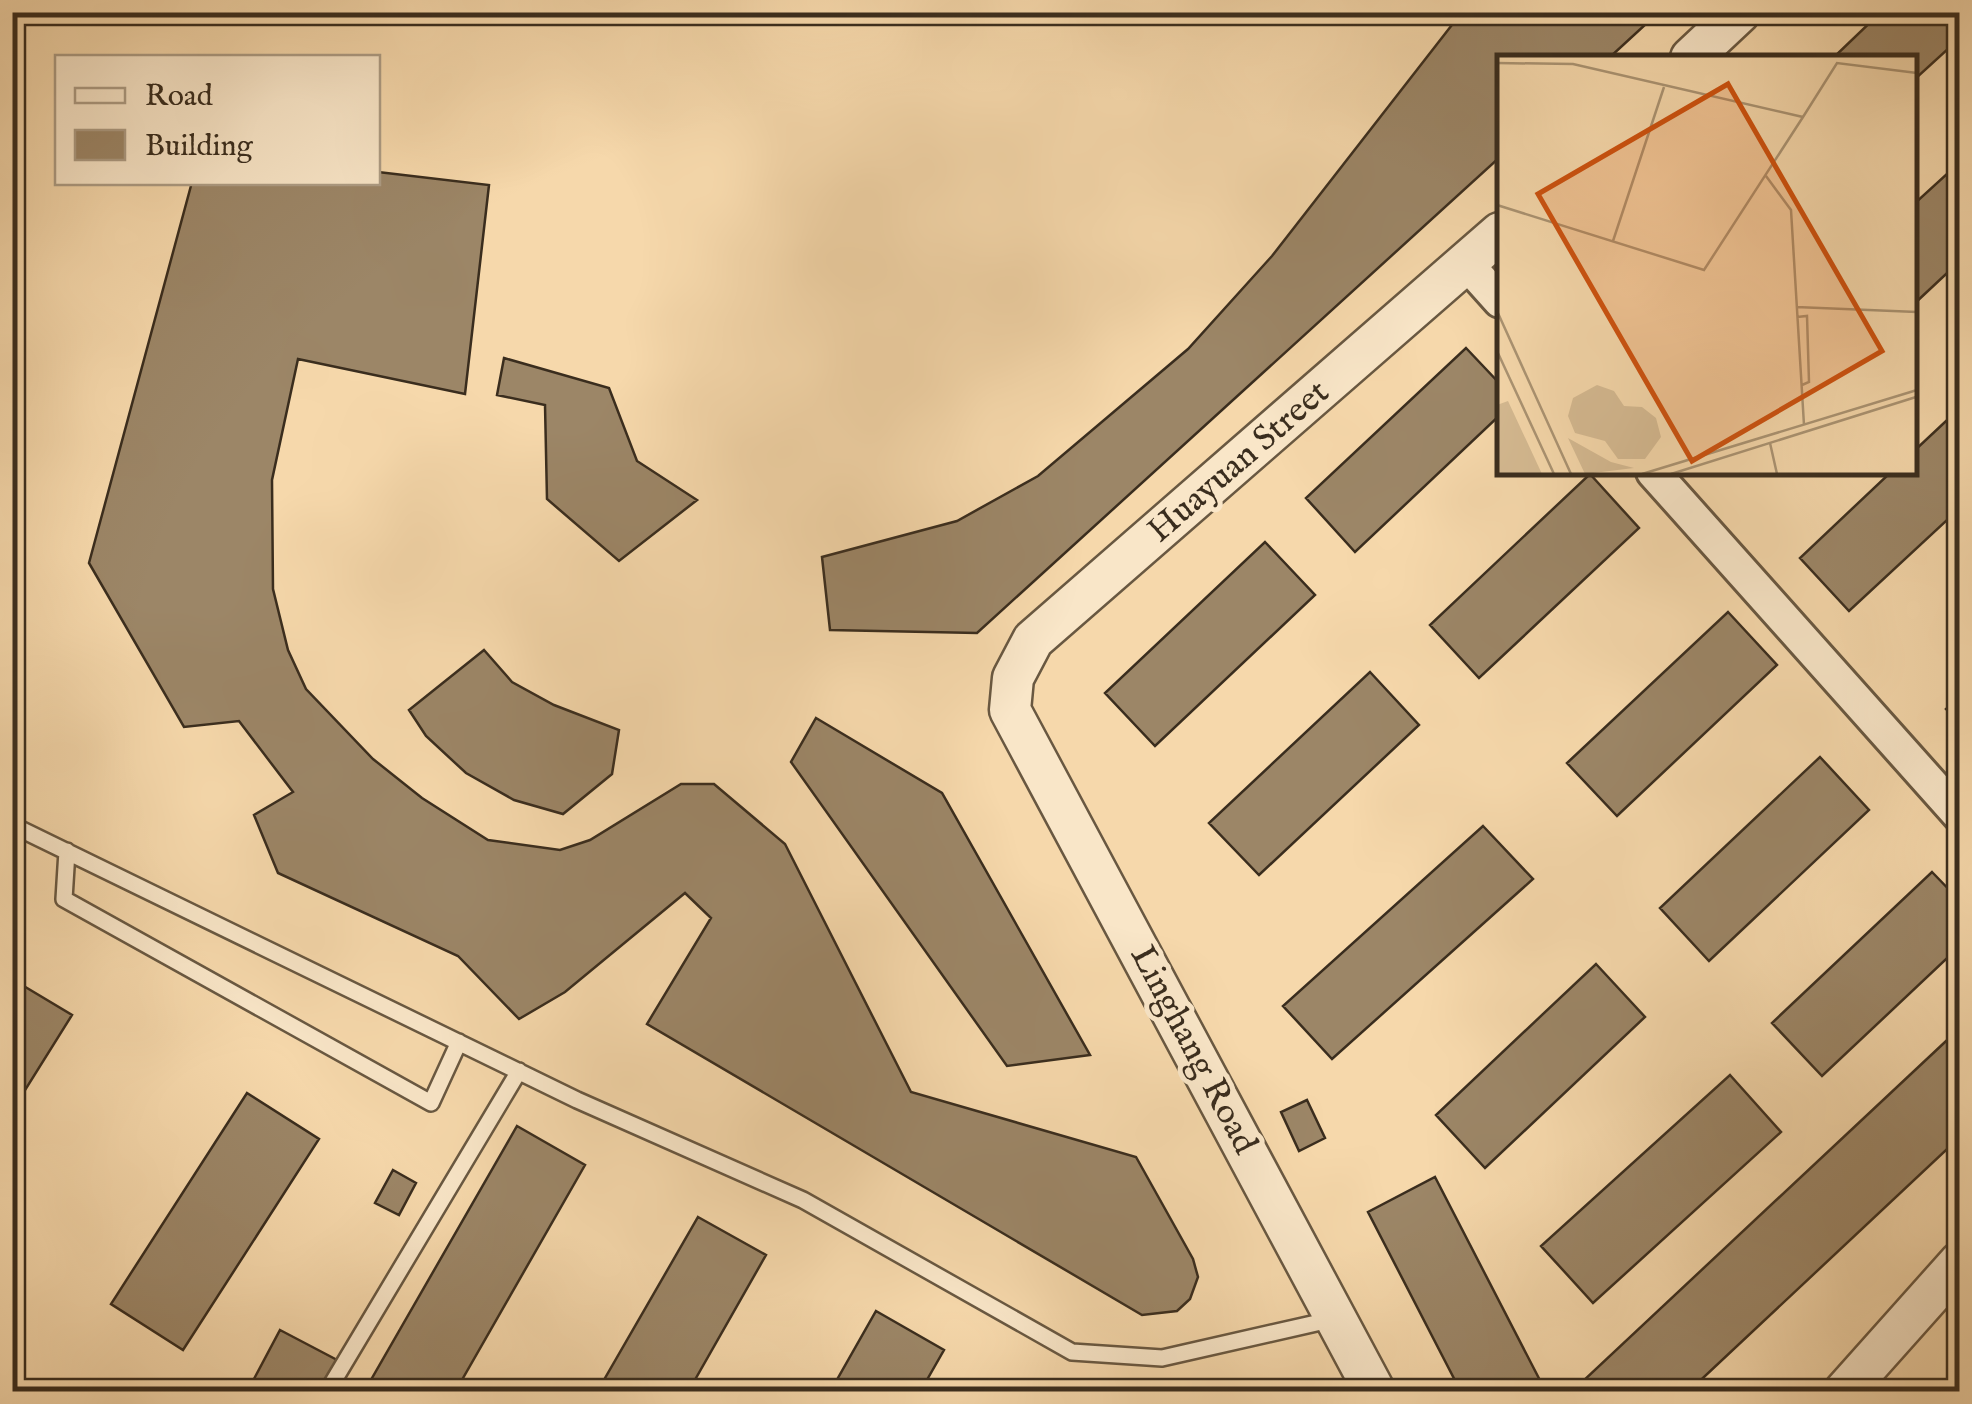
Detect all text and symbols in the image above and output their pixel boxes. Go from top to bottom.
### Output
legend [55,55,380,185]
inset map [1497,55,1917,475]
text: Road [145,78,214,116]
text: Building [145,128,254,166]
street label: Huayuan Street [1139,371,1339,553]
street label: Linghang Road [1119,938,1267,1162]

